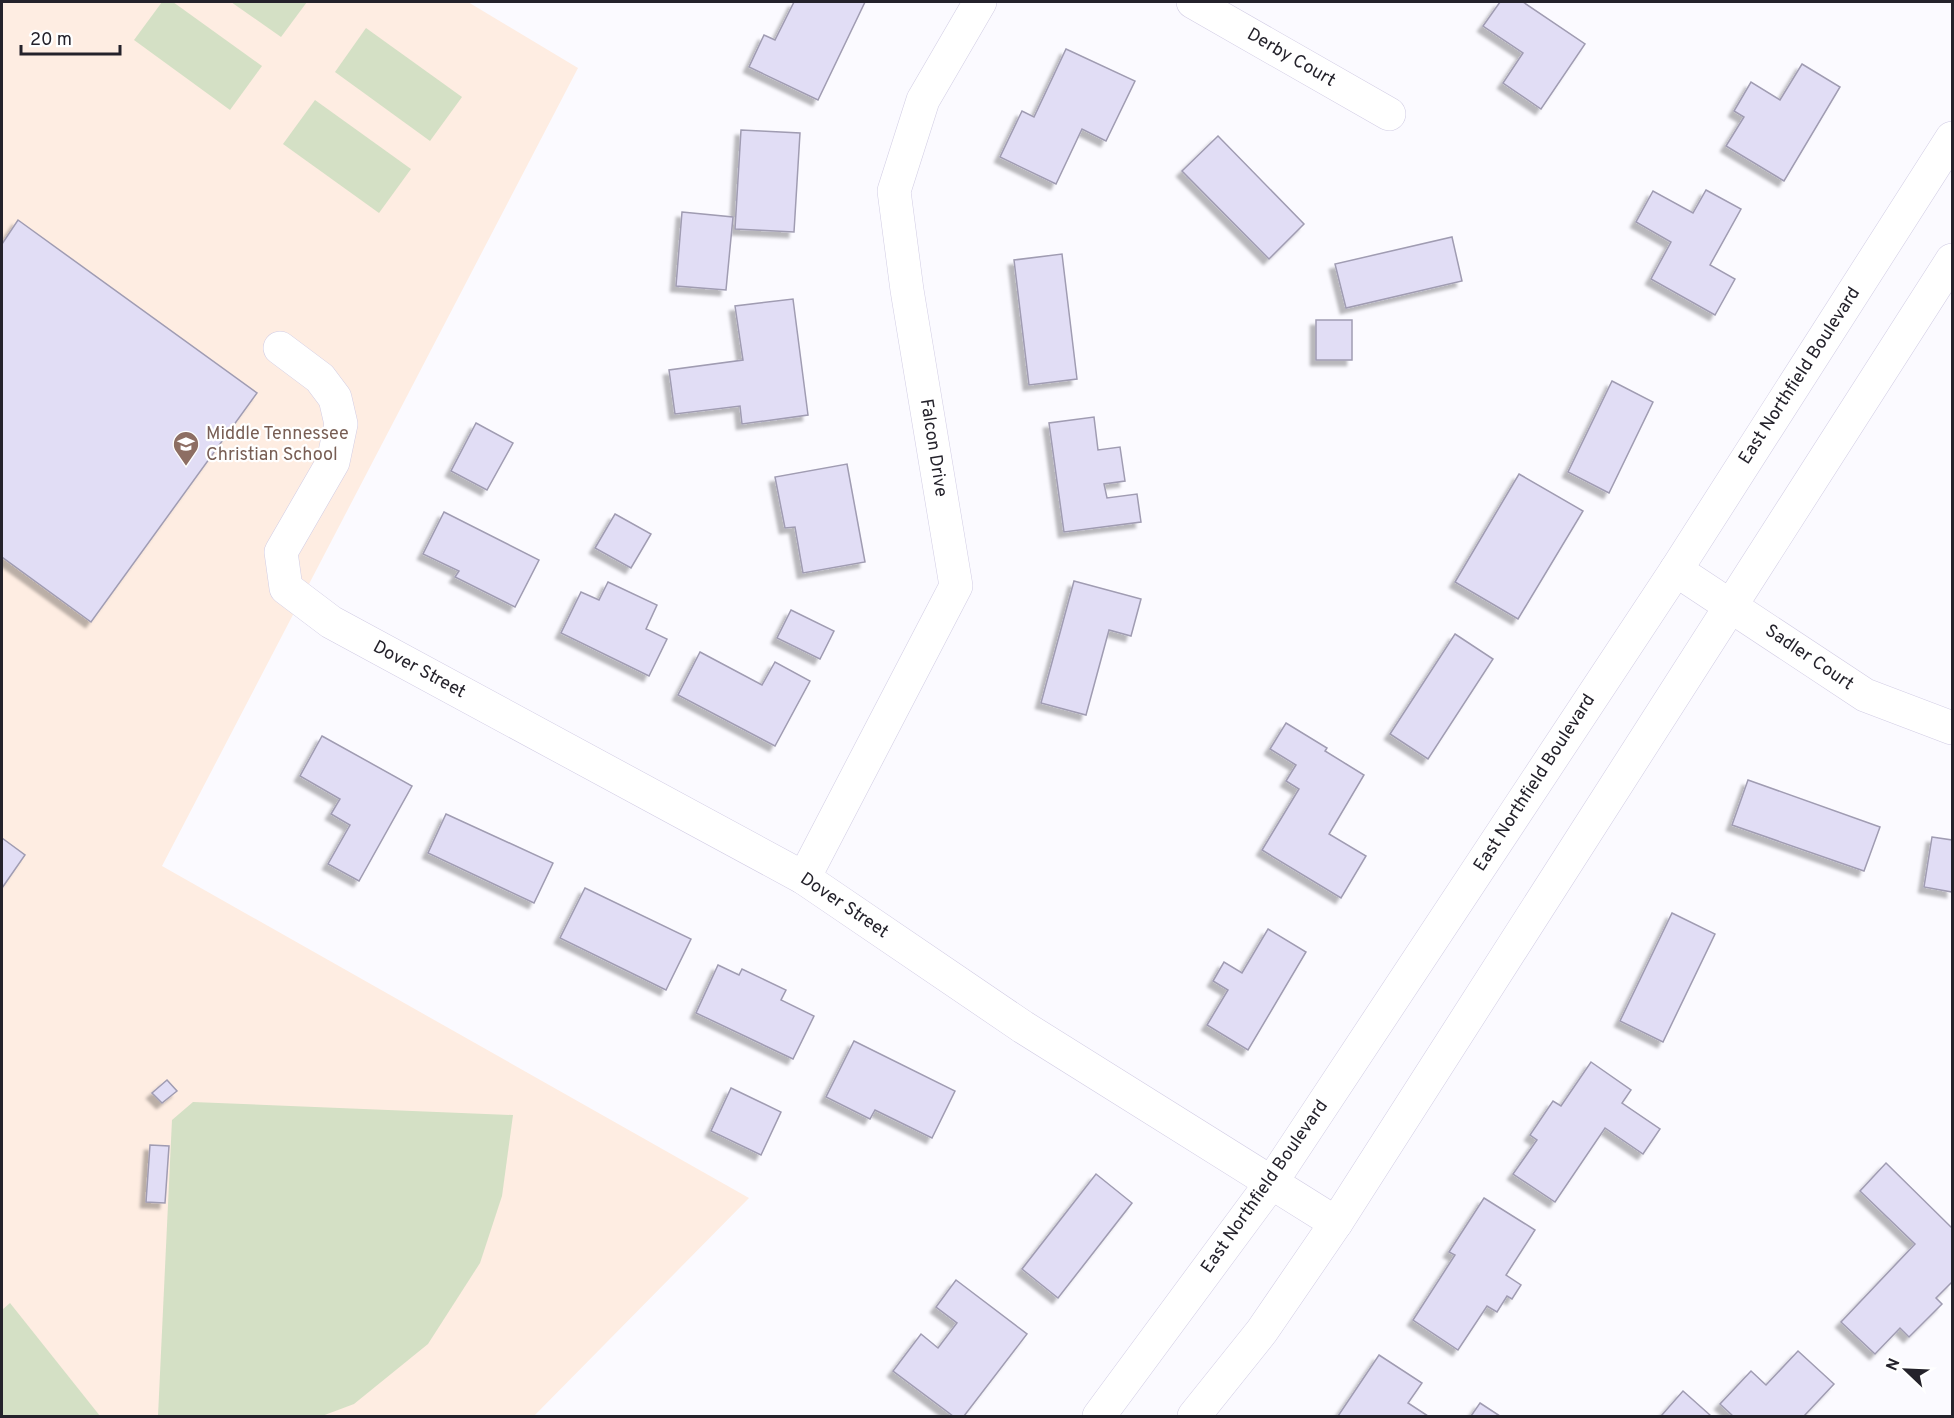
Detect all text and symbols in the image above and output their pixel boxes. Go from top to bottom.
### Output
scale bar [21,18,120,56]
street label: Derby Court [1242,23,1340,93]
text: 20 m [30,29,72,52]
street label: East Northfield Boulevard [1734,283,1866,469]
street label: Falcon Drive [914,397,952,499]
place label: Middle Tennessee Christian School [206,423,349,467]
school or university icon: Middle Tennessee Christian School [171,429,201,467]
street label: Sadler Court [1760,620,1858,696]
street label: Dover Street [369,636,469,704]
street label: East Northfield Boulevard [1469,690,1601,876]
street label: Dover Street [795,868,893,944]
street label: East Northfield Boulevard [1196,1096,1334,1278]
north arrow [1876,1340,1936,1400]
text: N [1883,1356,1905,1374]

